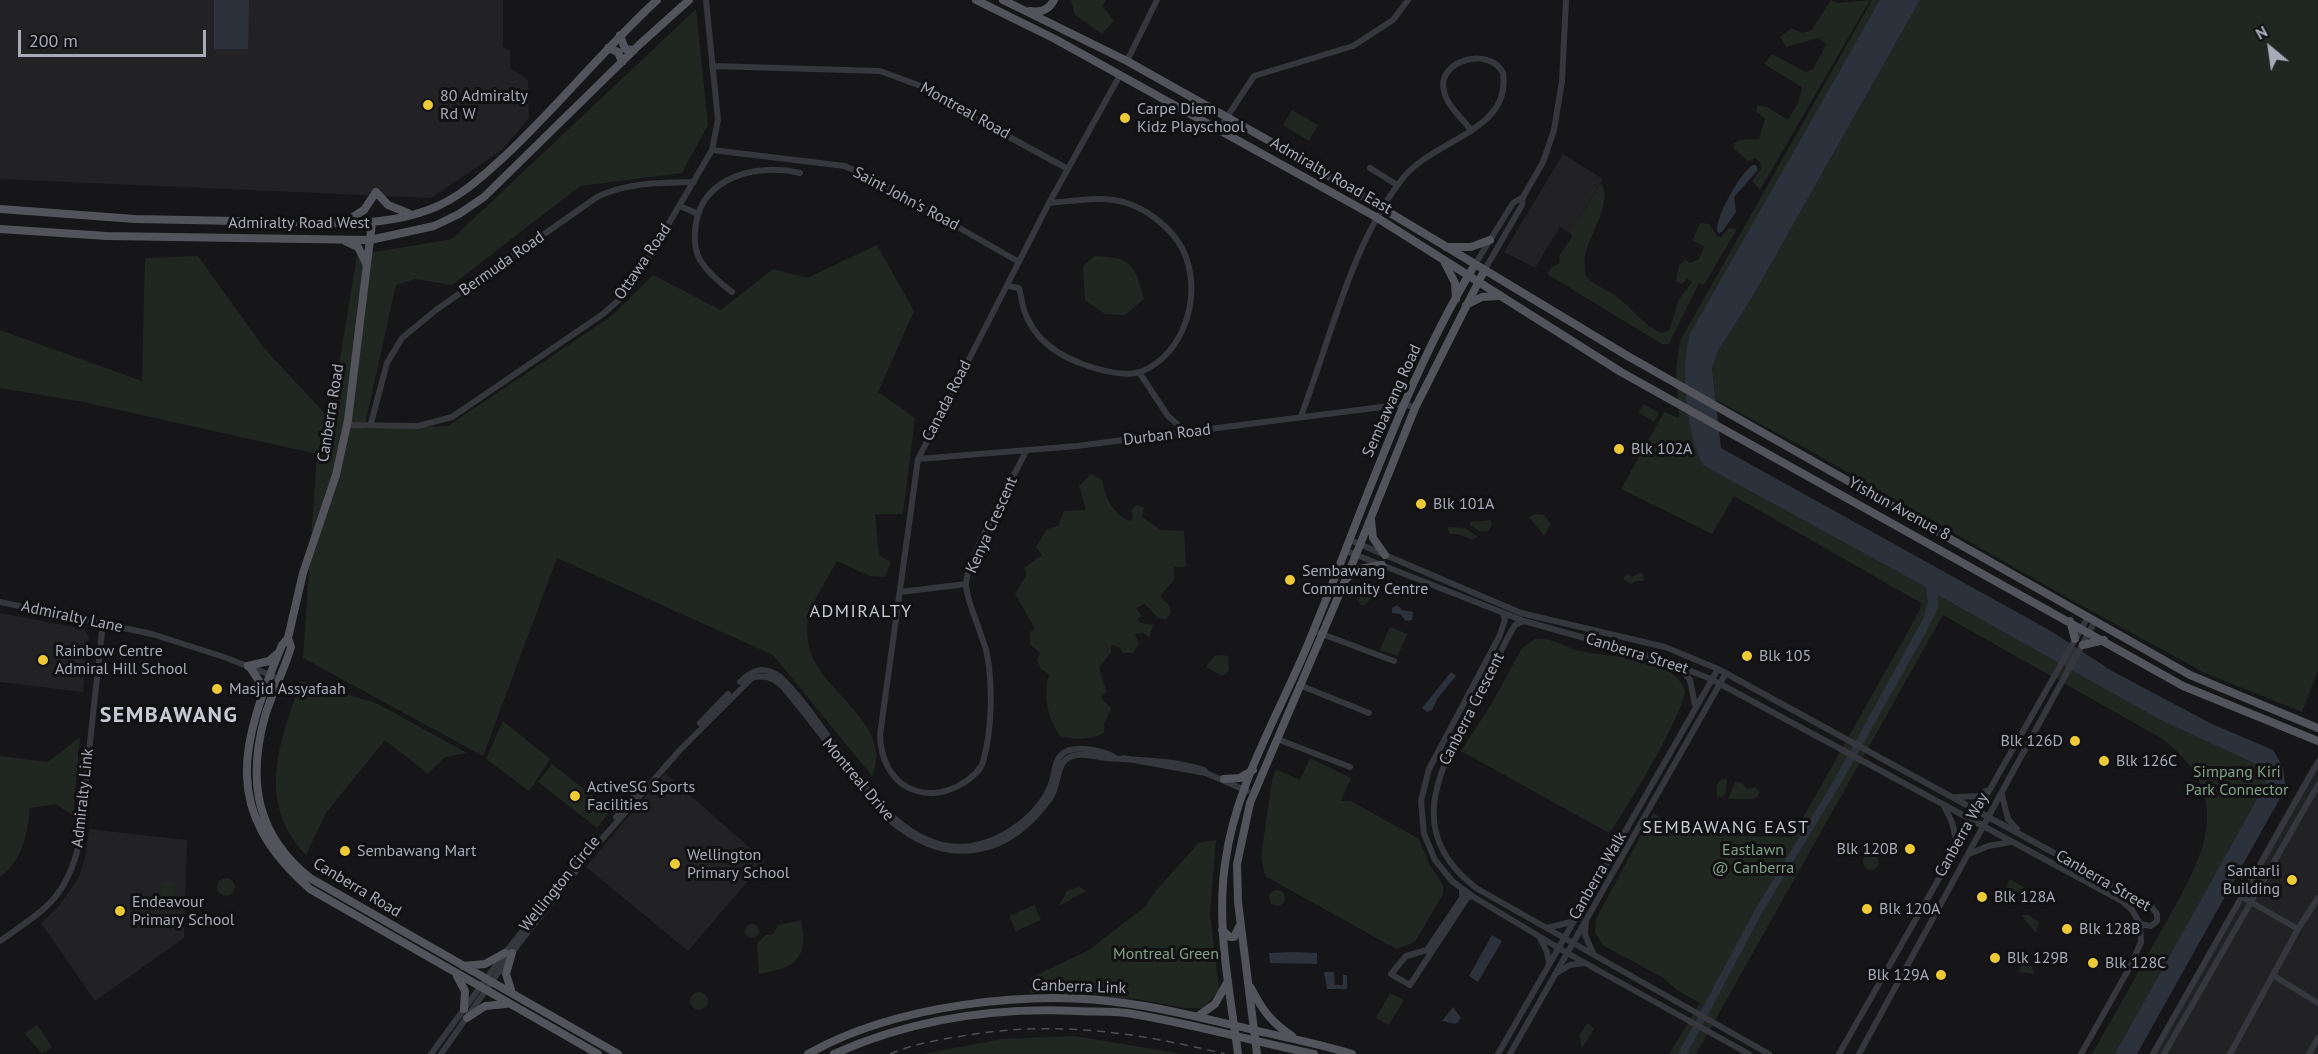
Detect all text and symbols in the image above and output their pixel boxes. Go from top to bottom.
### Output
scale bar [21,18,208,56]
north arrow [2240,18,2300,78]
text: N [2252,21,2271,44]
text: 200 m [29,29,78,52]
street label: Montreal Road [917,78,1013,144]
place label: 80 Admiralty Rd W [440,86,528,124]
marker: 80 Admiralty Rd W [421,98,435,112]
place label: Carpe Diem Kidz Playschool [1137,99,1245,137]
marker: Carpe Diem Kidz Playschool [1118,111,1132,125]
street label: Admiralty Road East [1267,133,1395,219]
street label: Saint John's Road [850,163,962,235]
street label: Admiralty Road West [228,213,370,233]
street label: Ottawa Road [611,220,675,304]
street label: Bermuda Road [456,228,548,300]
street label: Sembawang Road [1359,342,1425,460]
street label: Canada Road [918,357,976,445]
street label: Canberra Road [314,362,348,464]
street label: Durban Road [1122,420,1212,450]
place label: Blk 102A [1631,439,1692,459]
marker: Blk 102A [1612,442,1626,456]
street label: Yishun Avenue 8 [1845,473,1953,545]
street label: Kenya Crescent [962,474,1022,576]
place label: Blk 101A [1433,494,1494,514]
marker: Blk 101A [1414,497,1428,511]
place label: Sembawang Community Centre [1302,561,1428,599]
marker: Sembawang Community Centre [1283,573,1297,587]
street label: Admiralty Lane [20,597,124,637]
district label: ADMIRALTY [810,601,912,623]
street label: Canberra Street [1583,629,1691,679]
place label: Rainbow Centre Admiral Hill School [55,641,188,679]
place label: Blk 105 [1759,646,1811,666]
marker: Blk 105 [1740,649,1754,663]
street label: Canberra Crescent [1435,650,1509,768]
marker: Rainbow Centre Admiral Hill School [36,653,50,667]
place label: Masjid Assyafaah [229,679,346,699]
marker: Masjid Assyafaah [210,682,224,696]
district label: SEMBAWANG [100,703,238,729]
place label: Blk 126D [2000,731,2063,751]
marker: Blk 126D [2068,734,2082,748]
street label: Montreal Drive [818,735,898,825]
street label: Admiralty Link [68,748,98,848]
place label: Blk 126C [2116,751,2177,771]
marker: Blk 126C [2097,754,2111,768]
park label: Simpang Kiri Park Connector [2186,762,2288,800]
place label: ActiveSG Sports Facilities [587,777,695,815]
marker: ActiveSG Sports Facilities [568,789,582,803]
street label: Canberra Way [1931,790,1993,880]
district label: SEMBAWANG EAST [1642,817,1810,839]
street label: Canberra Walk [1565,829,1631,923]
street label: Wellington Circle [516,832,604,936]
place label: Blk 120B [1837,839,1898,859]
park label: Eastlawn @ Canberra [1712,840,1794,878]
place label: Sembawang Mart [357,841,476,861]
marker: Blk 120B [1903,842,1917,856]
marker: Sembawang Mart [338,844,352,858]
place label: Wellington Primary School [687,845,789,883]
street label: Canberra Street [2052,846,2154,916]
street label: Canberra Road [310,854,404,922]
marker: Wellington Primary School [668,857,682,871]
place label: Santarli Building [2223,861,2280,899]
marker: Santarli Building [2285,873,2299,887]
place label: Blk 128A [1994,887,2055,907]
marker: Blk 128A [1975,890,1989,904]
place label: Endeavour Primary School [132,892,234,930]
place label: Blk 120A [1879,899,1940,919]
marker: Blk 120A [1860,902,1874,916]
marker: Endeavour Primary School [113,904,127,918]
place label: Blk 128B [2079,919,2140,939]
marker: Blk 128B [2060,922,2074,936]
park label: Montreal Green [1113,944,1219,964]
place label: Blk 129B [2007,948,2068,968]
marker: Blk 129B [1988,951,2002,965]
place label: Blk 128C [2105,953,2166,973]
marker: Blk 128C [2086,956,2100,970]
place label: Blk 129A [1868,965,1929,985]
marker: Blk 129A [1934,968,1948,982]
street label: Canberra Link [1032,976,1126,998]

